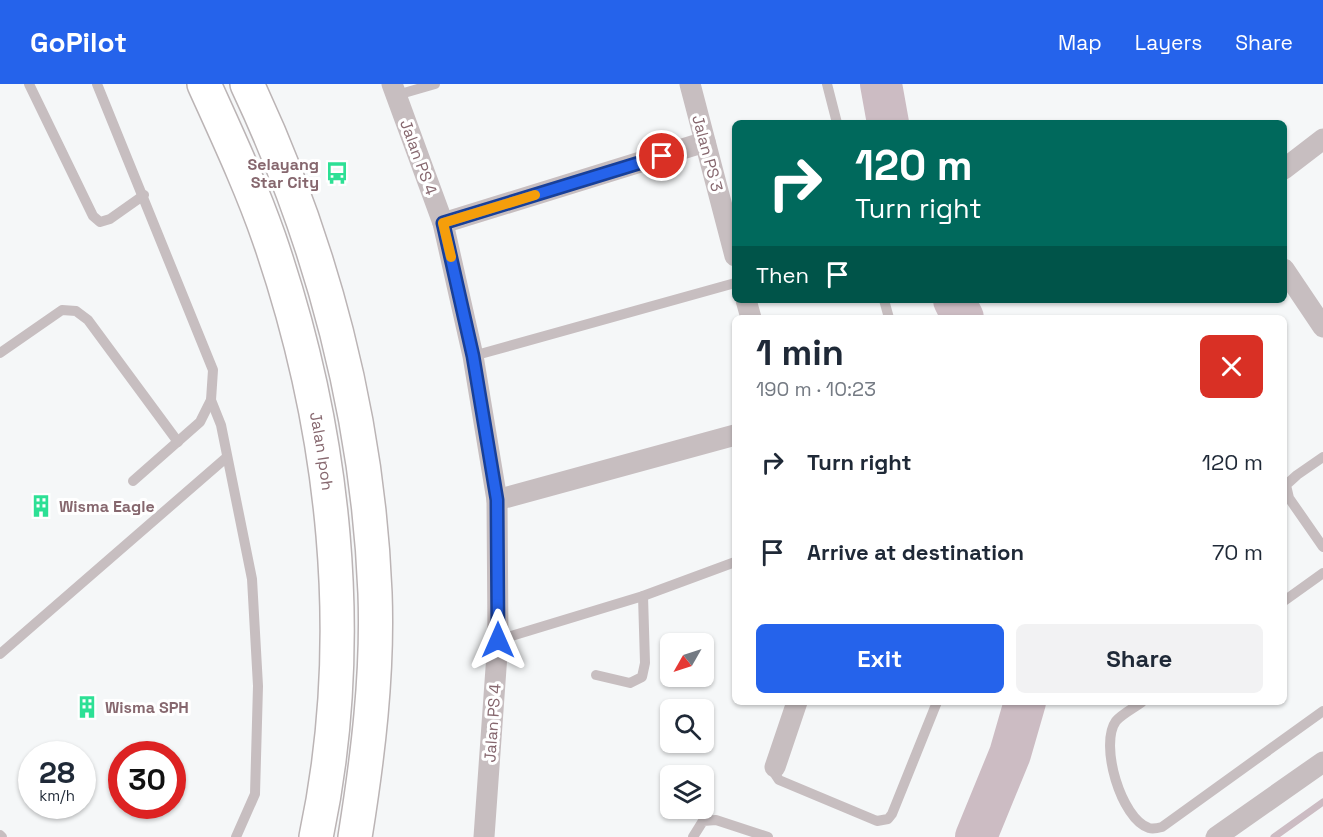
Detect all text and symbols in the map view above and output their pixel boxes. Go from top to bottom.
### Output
text: GoPilot [30,24,127,60]
text: Map [1058,29,1102,56]
text: Layers [1135,29,1202,56]
text: Share [1235,29,1293,56]
street label: Jalan PS 3 [687,112,728,194]
street label: Jalan PS 4 [395,117,442,198]
pin [636,130,687,181]
icon: arrive [645,139,678,172]
text: 120 m [855,139,973,192]
icon: right [756,144,834,222]
place label: Selayang Star City [248,154,319,193]
bus stop icon: Selayang Star City [324,160,350,186]
text: Turn right [855,191,982,226]
icon: arrive [821,258,854,291]
text: Then [756,261,809,289]
text: 1 min [756,330,844,376]
button: close [1200,335,1263,398]
text: 190 m · 10:23 [756,376,876,402]
street label: Jalan Ipoh [305,410,338,492]
icon: right [756,446,789,479]
text: Turn right [807,448,912,476]
text: 120 m [1202,448,1263,476]
building icon: Wisma Eagle [28,493,54,519]
place label: Wisma Eagle [59,496,155,517]
icon: arrive [756,536,789,569]
text: Arrive at destination [807,538,1024,566]
text: 70 m [1212,538,1263,566]
position arrow [466,608,530,672]
button: Exit [756,624,1004,693]
button: Share [1016,624,1263,693]
north arrow [660,633,714,687]
map controls [660,633,714,819]
street label: Jalan PS 4 [479,683,506,763]
building icon: Wisma SPH [74,694,100,720]
place label: Wisma SPH [105,697,189,718]
button: search [660,699,714,753]
speed limit sign: 30 [108,741,186,819]
text: 28 [39,753,75,792]
button: layers [660,765,714,819]
text: km/h [39,786,75,805]

